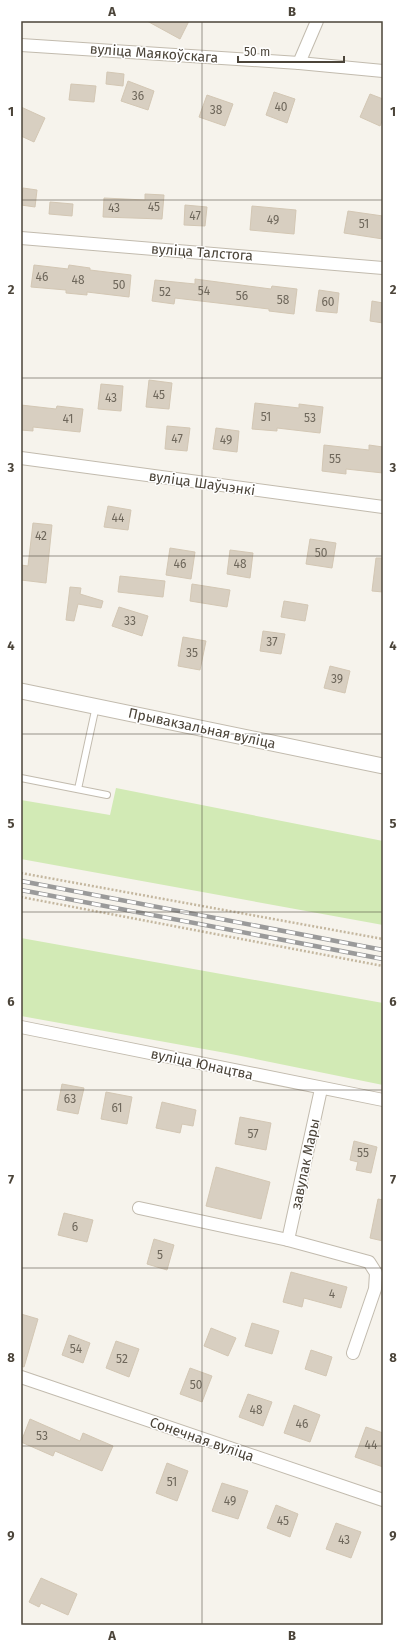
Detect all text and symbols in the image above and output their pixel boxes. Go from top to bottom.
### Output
text: A [107,4,116,19]
text: B [288,4,296,19]
scale bar [238,38,344,64]
street label: вуліца Маякоўскага [89,41,219,66]
text: 50 m [244,45,270,59]
house number: 36 [132,89,144,103]
house number: 40 [274,100,288,114]
house number: 38 [210,103,223,117]
text: 1 [8,104,14,119]
text: 1 [390,104,396,119]
house number: 45 [148,200,160,214]
house number: 43 [108,201,120,215]
house number: 47 [189,209,201,223]
house number: 49 [267,213,279,227]
house number: 51 [359,217,369,231]
street label: вуліца Талстога [150,240,253,265]
house number: 46 [36,270,48,284]
house number: 48 [72,273,85,287]
house number: 50 [113,278,126,292]
text: 2 [8,282,15,297]
text: 2 [390,282,397,297]
house number: 54 [198,284,211,298]
house number: 52 [159,285,171,299]
house number: 56 [236,289,248,303]
house number: 58 [277,293,290,307]
house number: 60 [321,295,335,309]
house number: 45 [153,388,165,402]
house number: 43 [105,391,117,405]
house number: 51 [261,410,271,424]
house number: 53 [304,411,316,425]
house number: 41 [63,412,73,426]
house number: 47 [171,432,183,446]
house number: 49 [220,433,232,447]
house number: 55 [329,452,341,466]
text: 3 [7,460,15,475]
text: 3 [389,460,397,475]
street label: вуліца Шаўчэнкі [148,468,256,499]
house number: 44 [112,511,125,525]
house number: 42 [35,529,47,543]
house number: 50 [315,546,328,560]
house number: 46 [174,557,186,571]
house number: 48 [234,557,247,571]
house number: 33 [124,614,136,628]
house number: 37 [266,635,278,649]
text: 4 [7,638,15,653]
text: 4 [389,638,397,653]
house number: 35 [186,646,198,660]
house number: 39 [331,672,343,686]
street label: Прывакзальная вуліца [127,705,277,752]
text: 5 [8,816,15,831]
text: 5 [390,816,397,831]
text: 6 [7,994,15,1009]
text: 6 [389,994,397,1009]
street label: вуліца Юнацтва [149,1045,255,1084]
house number: 63 [64,1092,76,1106]
house number: 61 [111,1101,123,1115]
street label: завулак Мары [288,1117,323,1211]
house number: 57 [247,1127,259,1141]
house number: 55 [357,1146,369,1160]
text: 7 [8,1172,14,1187]
text: 7 [390,1172,396,1187]
house number: 6 [72,1220,78,1234]
house number: 5 [157,1248,163,1262]
house number: 4 [329,1287,336,1301]
house number: 54 [70,1342,83,1356]
text: 8 [7,1350,15,1365]
text: 8 [389,1350,397,1365]
house number: 52 [116,1352,128,1366]
house number: 50 [190,1378,203,1392]
house number: 48 [250,1403,263,1417]
street label: Сонечная вуліца [148,1414,256,1465]
house number: 46 [296,1417,308,1431]
house number: 53 [36,1429,48,1443]
house number: 44 [365,1438,378,1452]
house number: 51 [167,1475,177,1489]
house number: 49 [224,1494,236,1508]
house number: 45 [277,1514,289,1528]
text: 9 [7,1528,15,1543]
text: 9 [389,1528,397,1543]
house number: 43 [338,1533,350,1547]
text: A [107,1628,116,1643]
text: B [288,1628,296,1643]

